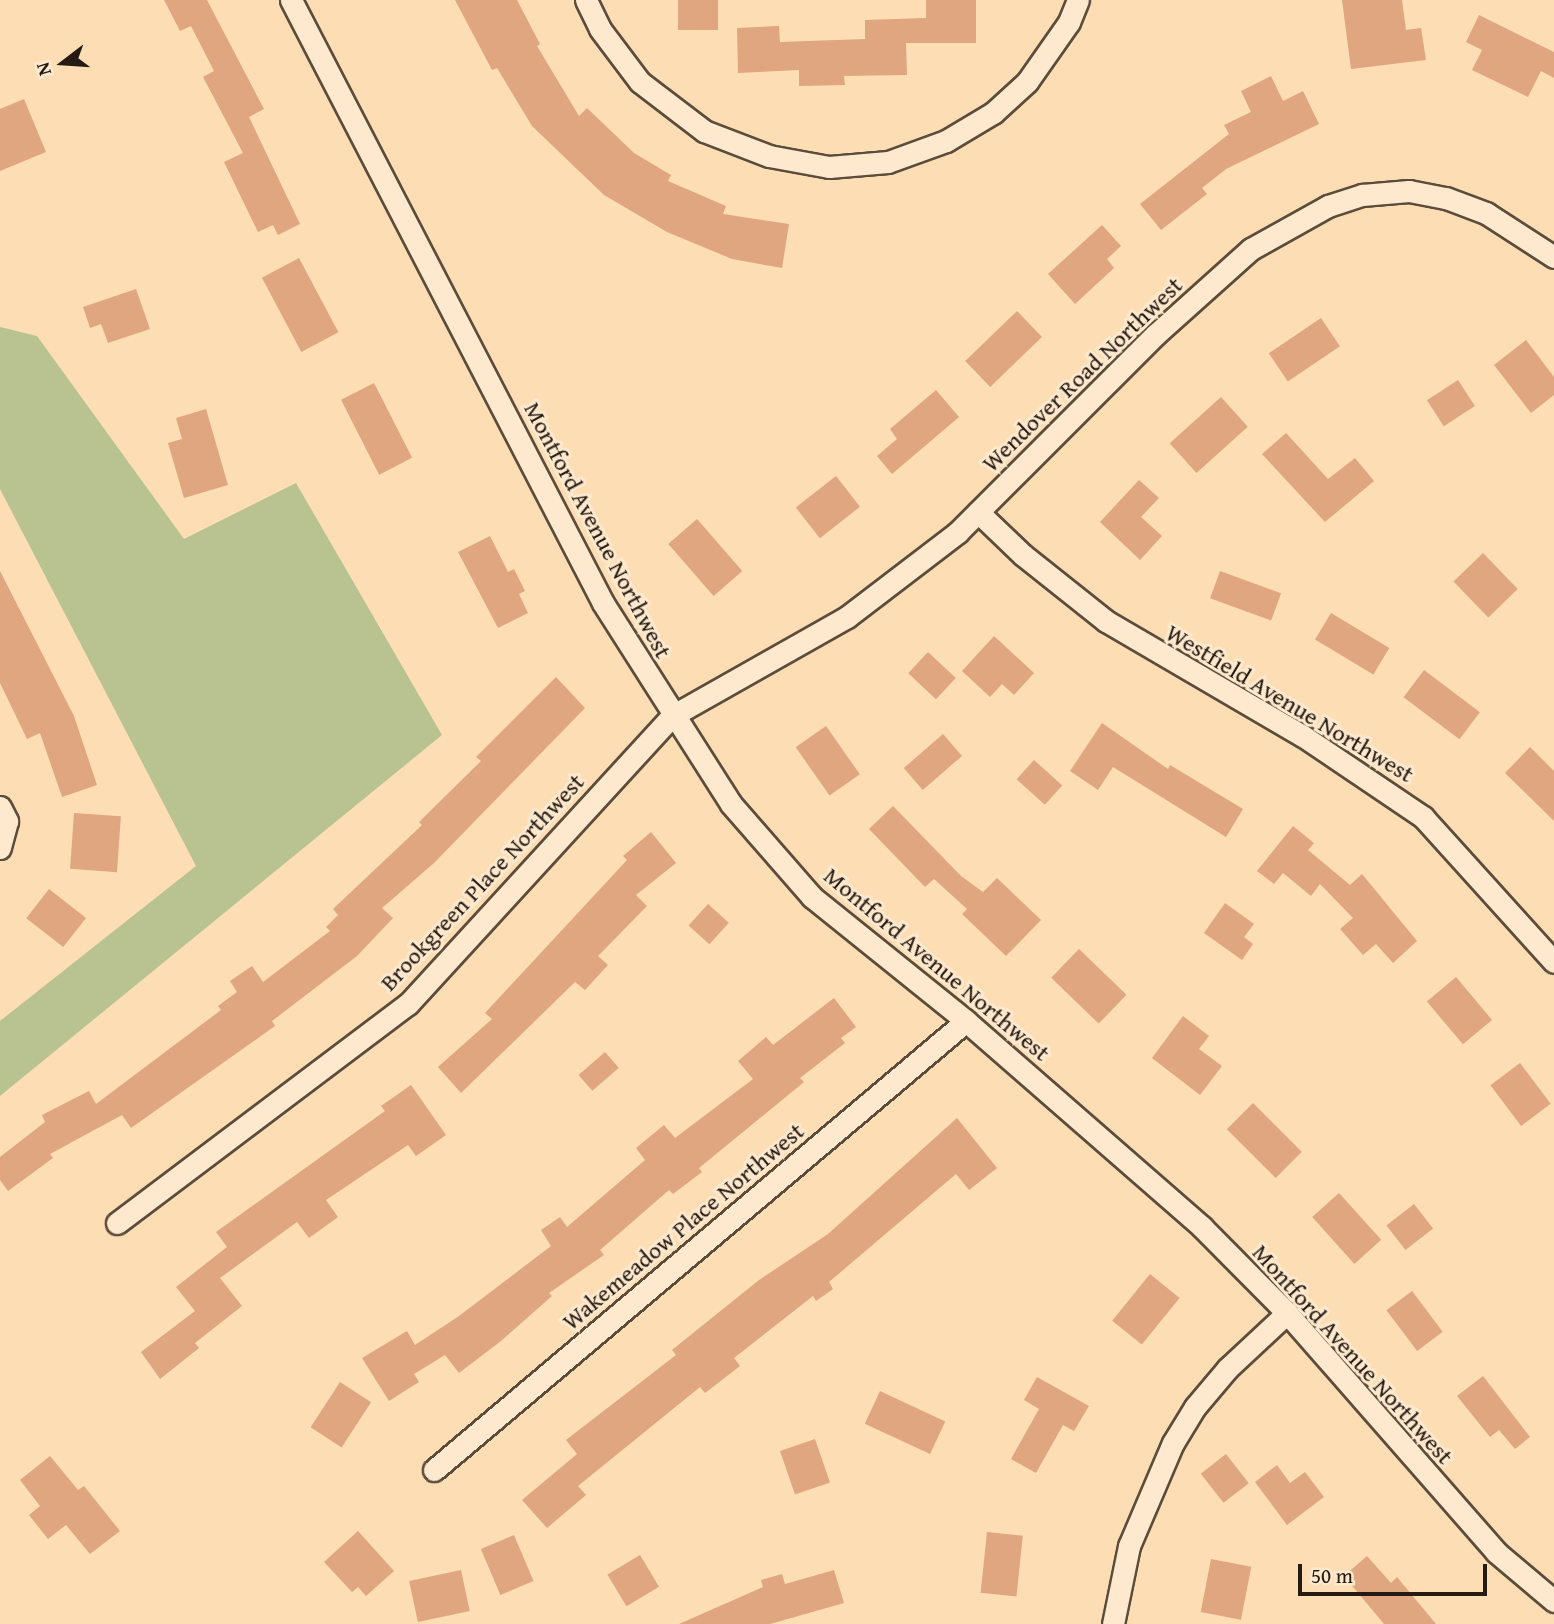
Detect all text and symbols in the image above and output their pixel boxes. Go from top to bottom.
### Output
north arrow [28,28,98,98]
text: N [28,59,58,79]
street label: Wendover Road Northwest [976,271,1188,477]
street label: Montford Avenue Northwest [518,397,678,663]
street label: Westfield Avenue Northwest [1161,618,1419,788]
street label: Brookgreen Place Northwest [374,767,590,997]
street label: Montford Avenue Northwest [818,861,1056,1067]
street label: Wakemeadow Place Northwest [556,1116,810,1336]
street label: Montford Avenue Northwest [1247,1238,1459,1470]
scale bar [1302,1550,1491,1594]
text: 50 m [1311,1560,1353,1591]

